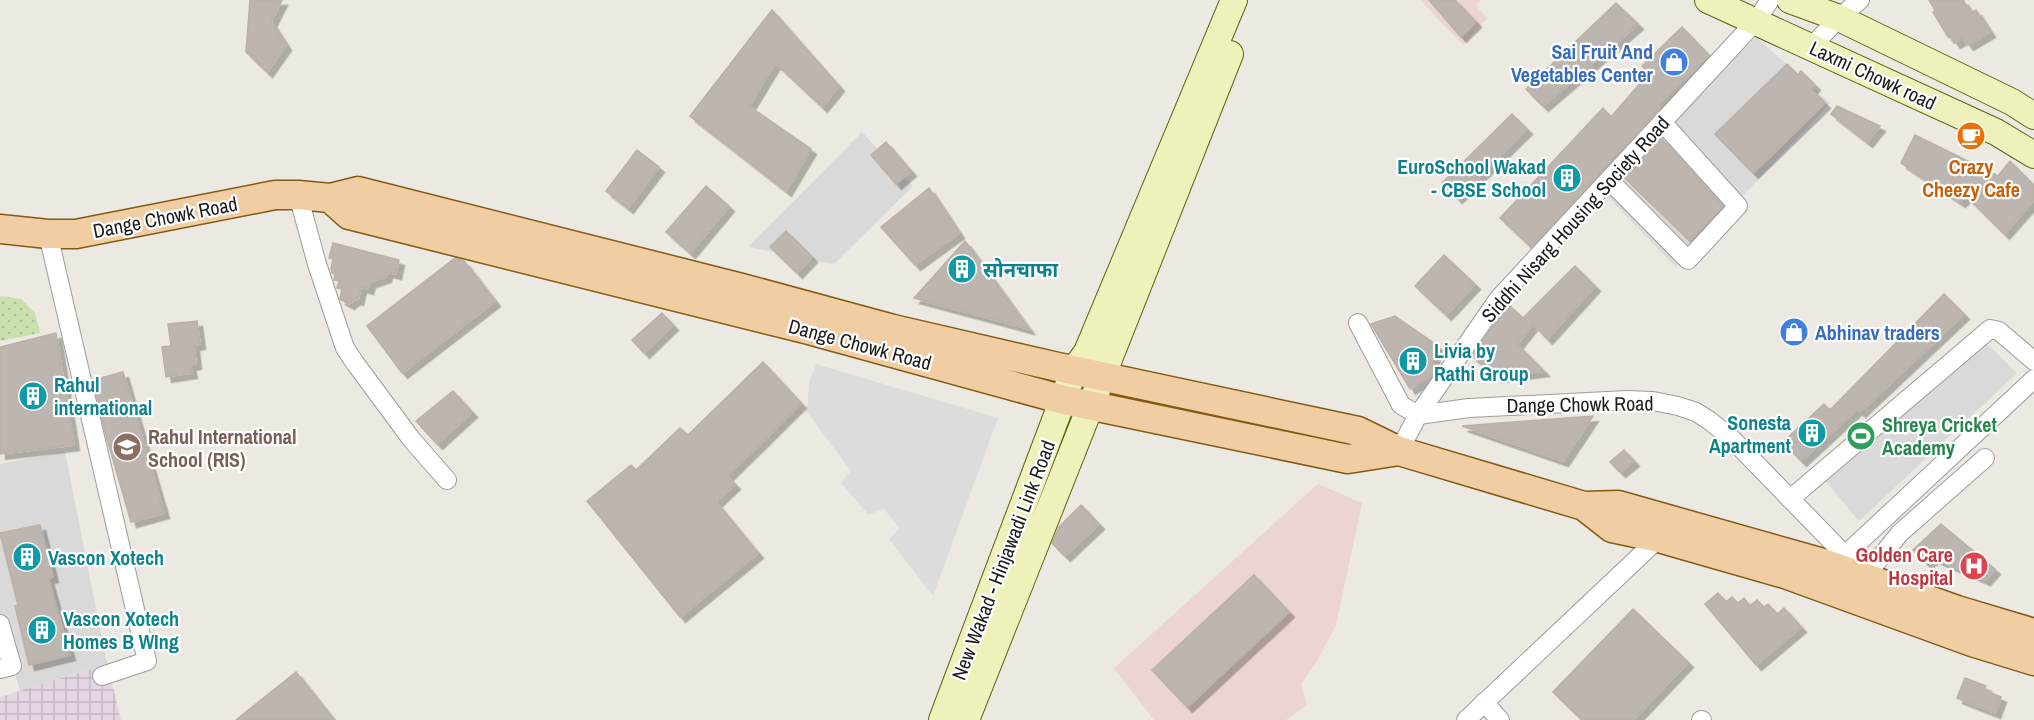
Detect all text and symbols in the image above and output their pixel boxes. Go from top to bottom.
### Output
street label: Laxmi Chowk road [1805,34,1941,116]
place label: Sai Fruit And Vegetables Center [1511,38,1654,88]
shop icon: Sai Fruit And Vegetables Center [1658,46,1690,78]
street label: Siddhi Nisarg Housing Society Road [1475,110,1675,328]
cafe icon: Crazy Cheezy Cafe [1955,120,1987,152]
place label: EuroSchool Wakad - CBSE School [1397,153,1546,203]
place label: Crazy Cheezy Cafe [1922,153,2020,203]
building icon: EuroSchool Wakad - CBSE School [1551,162,1583,194]
street label: Dange Chowk Road [90,190,240,244]
building icon: सोनचाफा [946,253,978,285]
place label: सोनचाफा [983,256,1059,283]
street label: Dange Chowk Road [786,312,934,376]
shop icon: Abhinav traders [1778,316,1810,348]
place label: Abhinav traders [1815,319,1940,346]
place label: Livia by Rathi Group [1434,337,1529,387]
building icon: Livia by Rathi Group [1397,345,1429,377]
place label: Rahul international [54,371,152,421]
building icon: Rahul international [17,380,49,412]
street label: Dange Chowk Road [1506,389,1654,419]
place label: Sonesta Apartment [1709,409,1792,459]
place label: Shreya Cricket Academy [1882,411,1997,461]
building icon: Sonesta Apartment [1796,417,1828,449]
sports icon: Shreya Cricket Academy [1845,420,1877,452]
place label: Rahul International School (RIS) [148,423,297,473]
school or university icon: Rahul International School (RIS) [111,431,143,463]
street label: New Wakad - Hinjawadi Link Road [945,436,1061,684]
building icon: Vascon Xotech [11,541,43,573]
place label: Golden Care Hospital [1855,541,1953,591]
place label: Vascon Xotech [48,544,164,571]
hospital icon: Golden Care Hospital [1958,550,1990,582]
place label: Vascon Xotech Homes B WIng [63,605,179,655]
building icon: Vascon Xotech Homes B WIng [26,614,58,646]

